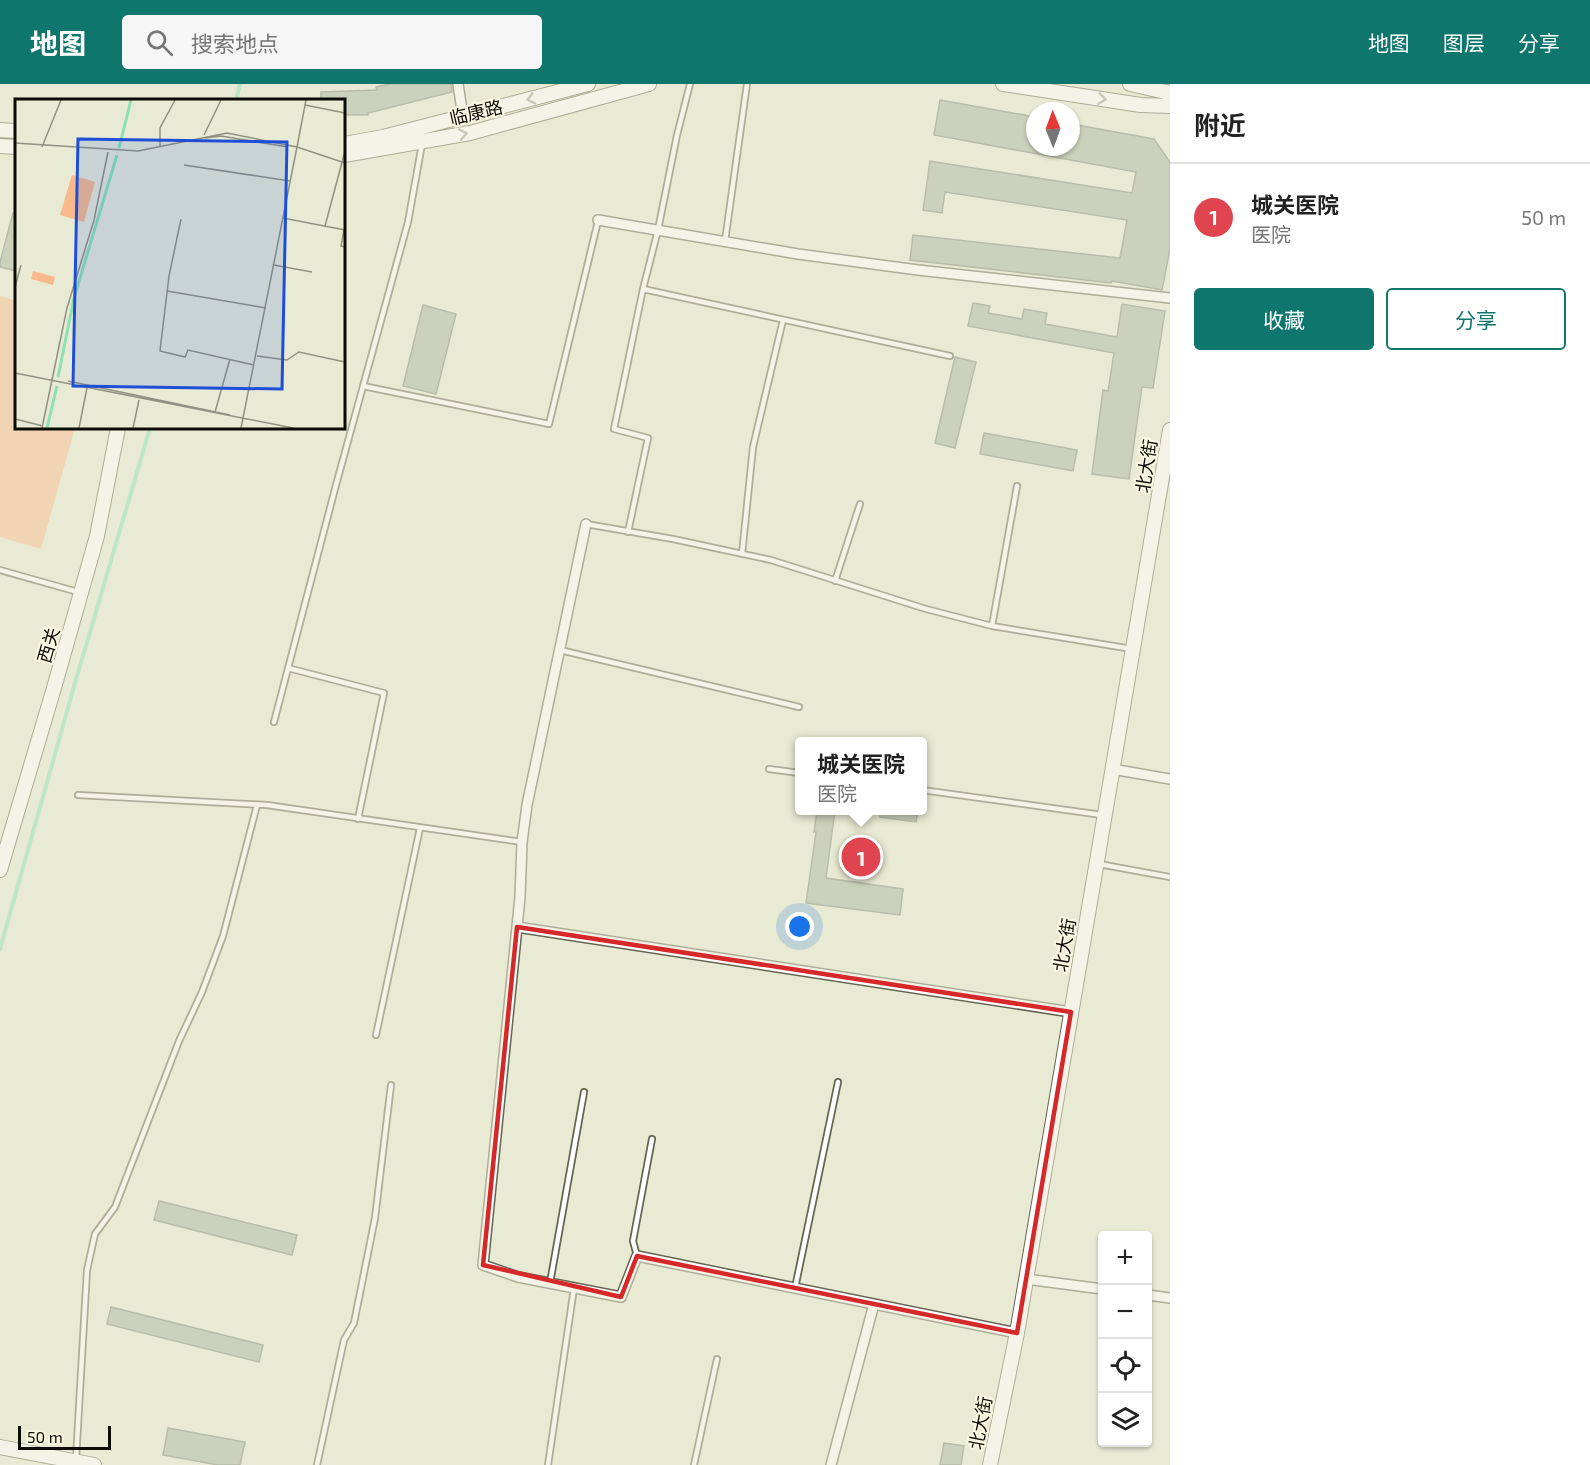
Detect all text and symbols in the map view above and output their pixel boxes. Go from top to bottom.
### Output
search box [122,15,542,69]
text: 地图 [30,26,86,60]
icon: search [143,26,176,59]
text: 搜索地点 [191,30,279,56]
text: 地图 [1368,30,1410,55]
text: 图层 [1443,30,1485,55]
text: 分享 [1518,30,1560,55]
one-way arrow [526,91,536,104]
one-way arrow [1097,92,1107,104]
street label: 临康路 [447,95,505,129]
inset map [15,99,345,429]
north arrow [1026,102,1080,156]
text: 附近 [1194,109,1246,140]
one-way arrow [458,128,468,141]
text: 城关医院 [1251,191,1339,217]
text: 1 [1209,205,1218,229]
text: 50 m [1521,205,1566,229]
text: 医院 [1251,222,1291,246]
button: 收藏 [1194,288,1374,350]
button: 分享 [1386,288,1566,350]
street label: 北大街 [1131,438,1161,494]
street label: 西关 [32,625,64,665]
popup [795,737,927,815]
text: 城关医院 [817,750,905,776]
text: 医院 [817,781,857,805]
pin: 1 [842,834,880,880]
your location [785,912,814,941]
street label: 北大街 [1048,917,1080,973]
map controls [1098,1231,1152,1447]
button: + [1098,1231,1152,1285]
button: − [1098,1285,1152,1339]
button: locate [1098,1339,1152,1393]
button: layers [1098,1393,1152,1447]
street label: 北大街 [964,1394,996,1452]
scale bar [18,1423,111,1450]
text: 50 m [27,1427,63,1446]

